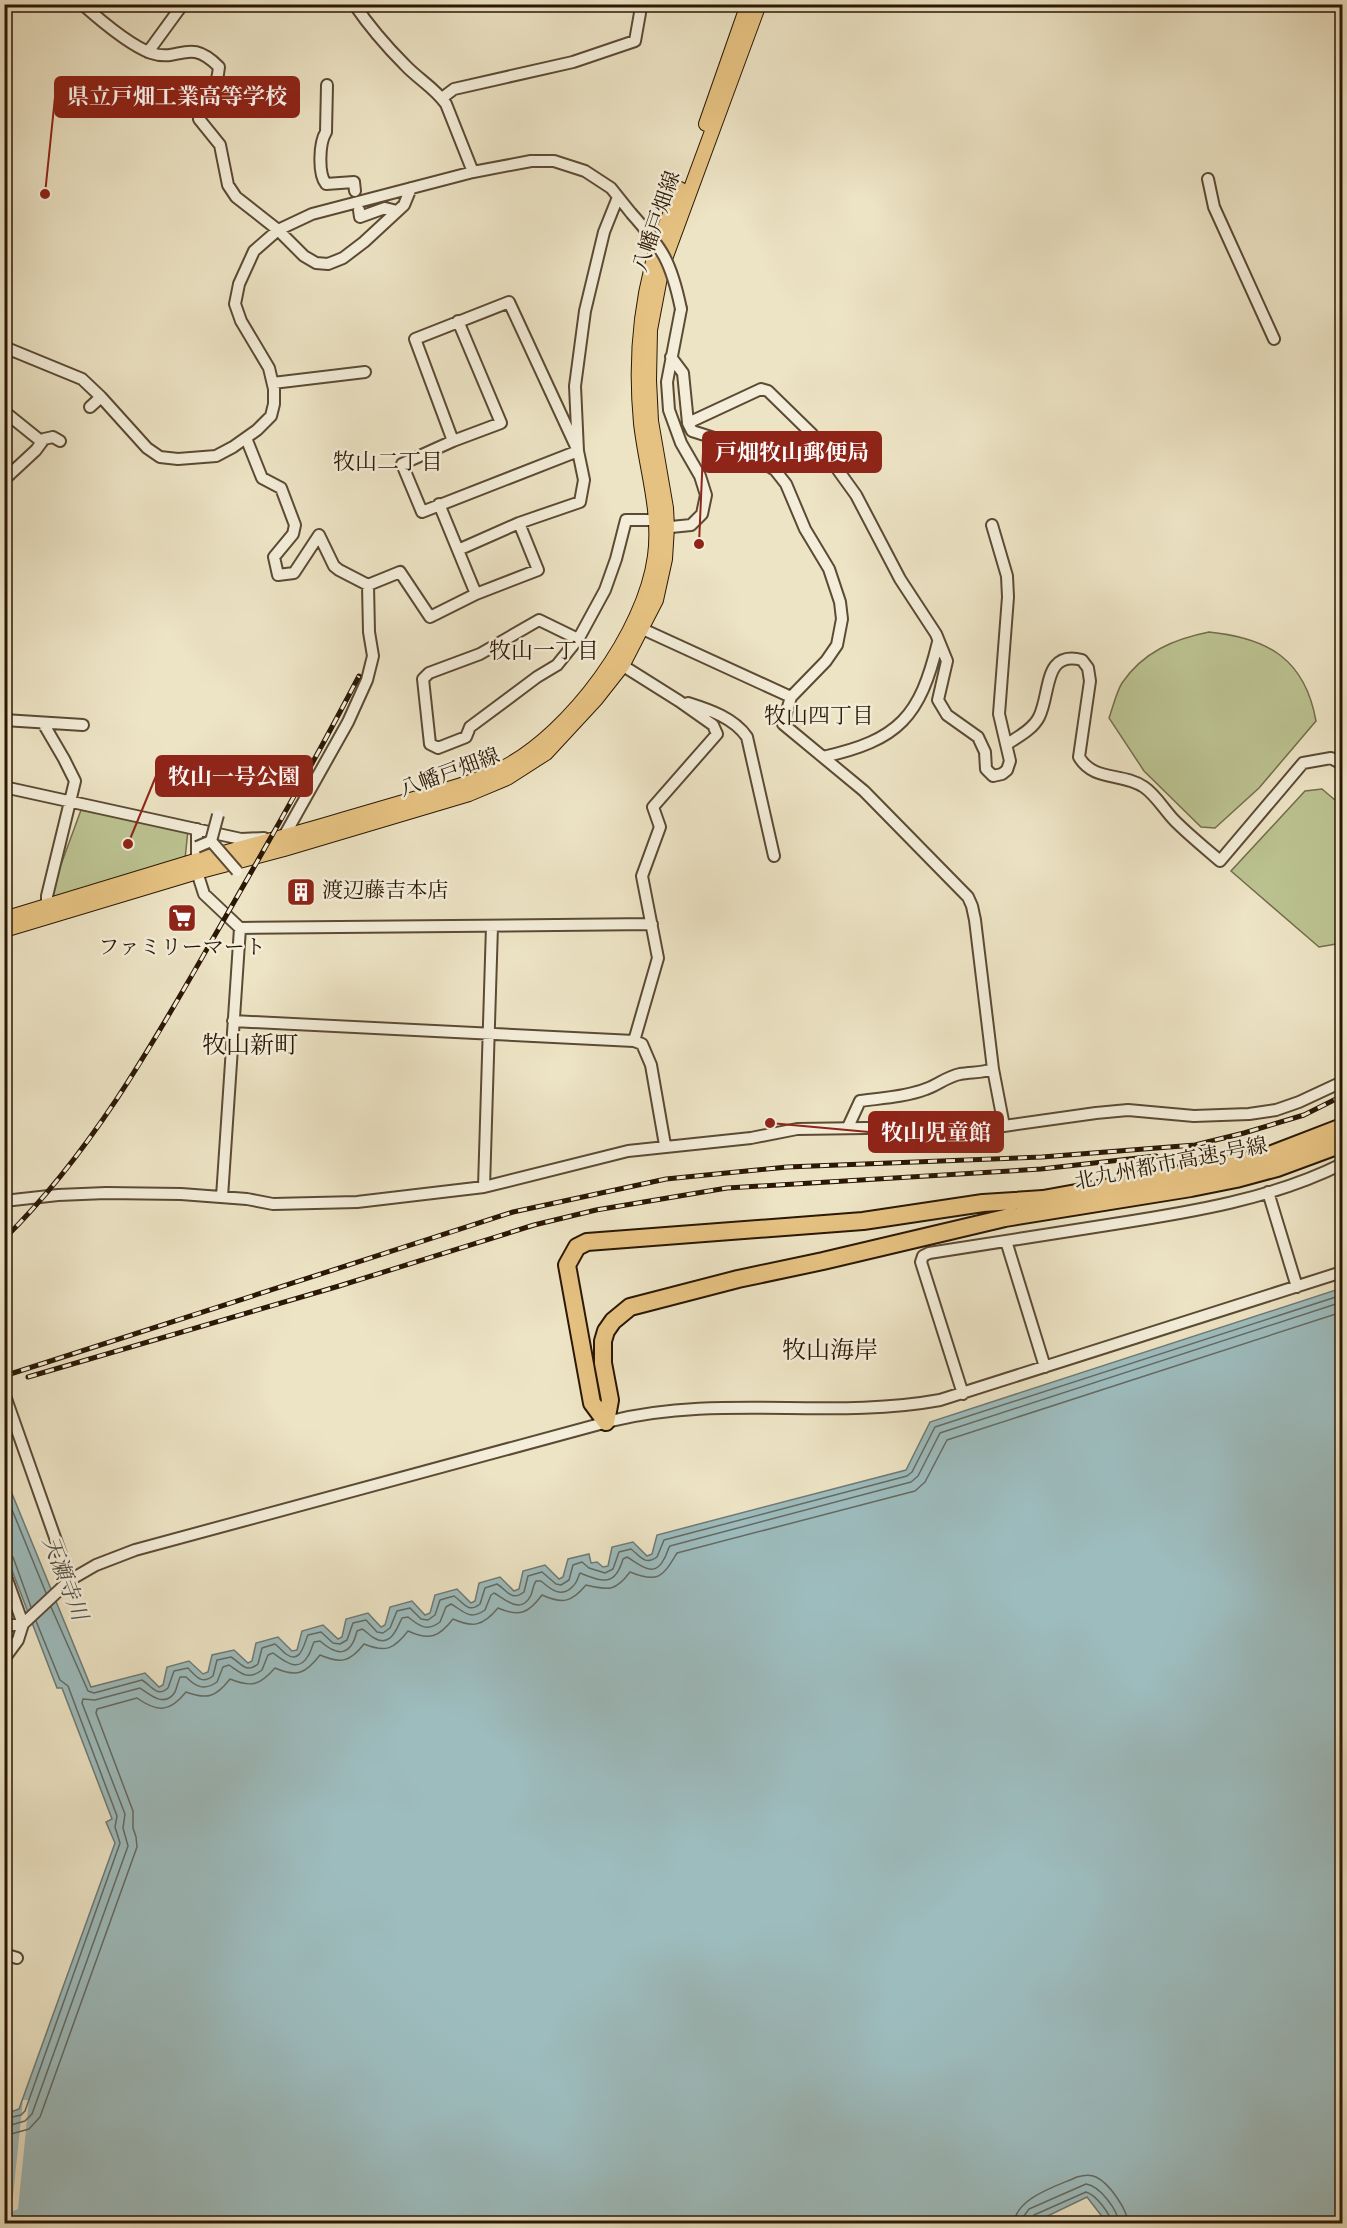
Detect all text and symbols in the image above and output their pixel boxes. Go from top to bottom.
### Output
callout: 県立戸畑工業高等学校 [55,77,299,117]
text: 県立戸畑工業高等学校 [67,83,287,115]
street label: 八幡戸畑線 [627,167,689,277]
callout: 戸畑牧山郵便局 [703,432,881,472]
text: 戸畑牧山郵便局 [715,439,869,471]
district label: 牧山二丁目 [333,448,443,480]
district label: 牧山一丁目 [489,637,599,669]
district label: 牧山四丁目 [764,702,874,734]
street label: 八幡戸畑線 [396,742,504,806]
callout: 牧山一号公園 [156,756,312,796]
text: 牧山一号公園 [168,763,300,795]
building icon: 渡辺藤吉本店 [285,876,317,908]
place label: 渡辺藤吉本店 [322,877,448,907]
supermarket icon: ファミリーマート [166,902,198,934]
place label: ファミリーマート [98,934,266,964]
district label: 牧山新町 [202,1030,298,1064]
callout: 牧山児童館 [869,1112,1003,1152]
text: 牧山児童館 [881,1119,991,1151]
street label: 北九州都市高速5号線 [1072,1132,1270,1198]
district label: 牧山海岸 [782,1335,878,1369]
water label: 天瀬寺川 [32,1532,94,1628]

